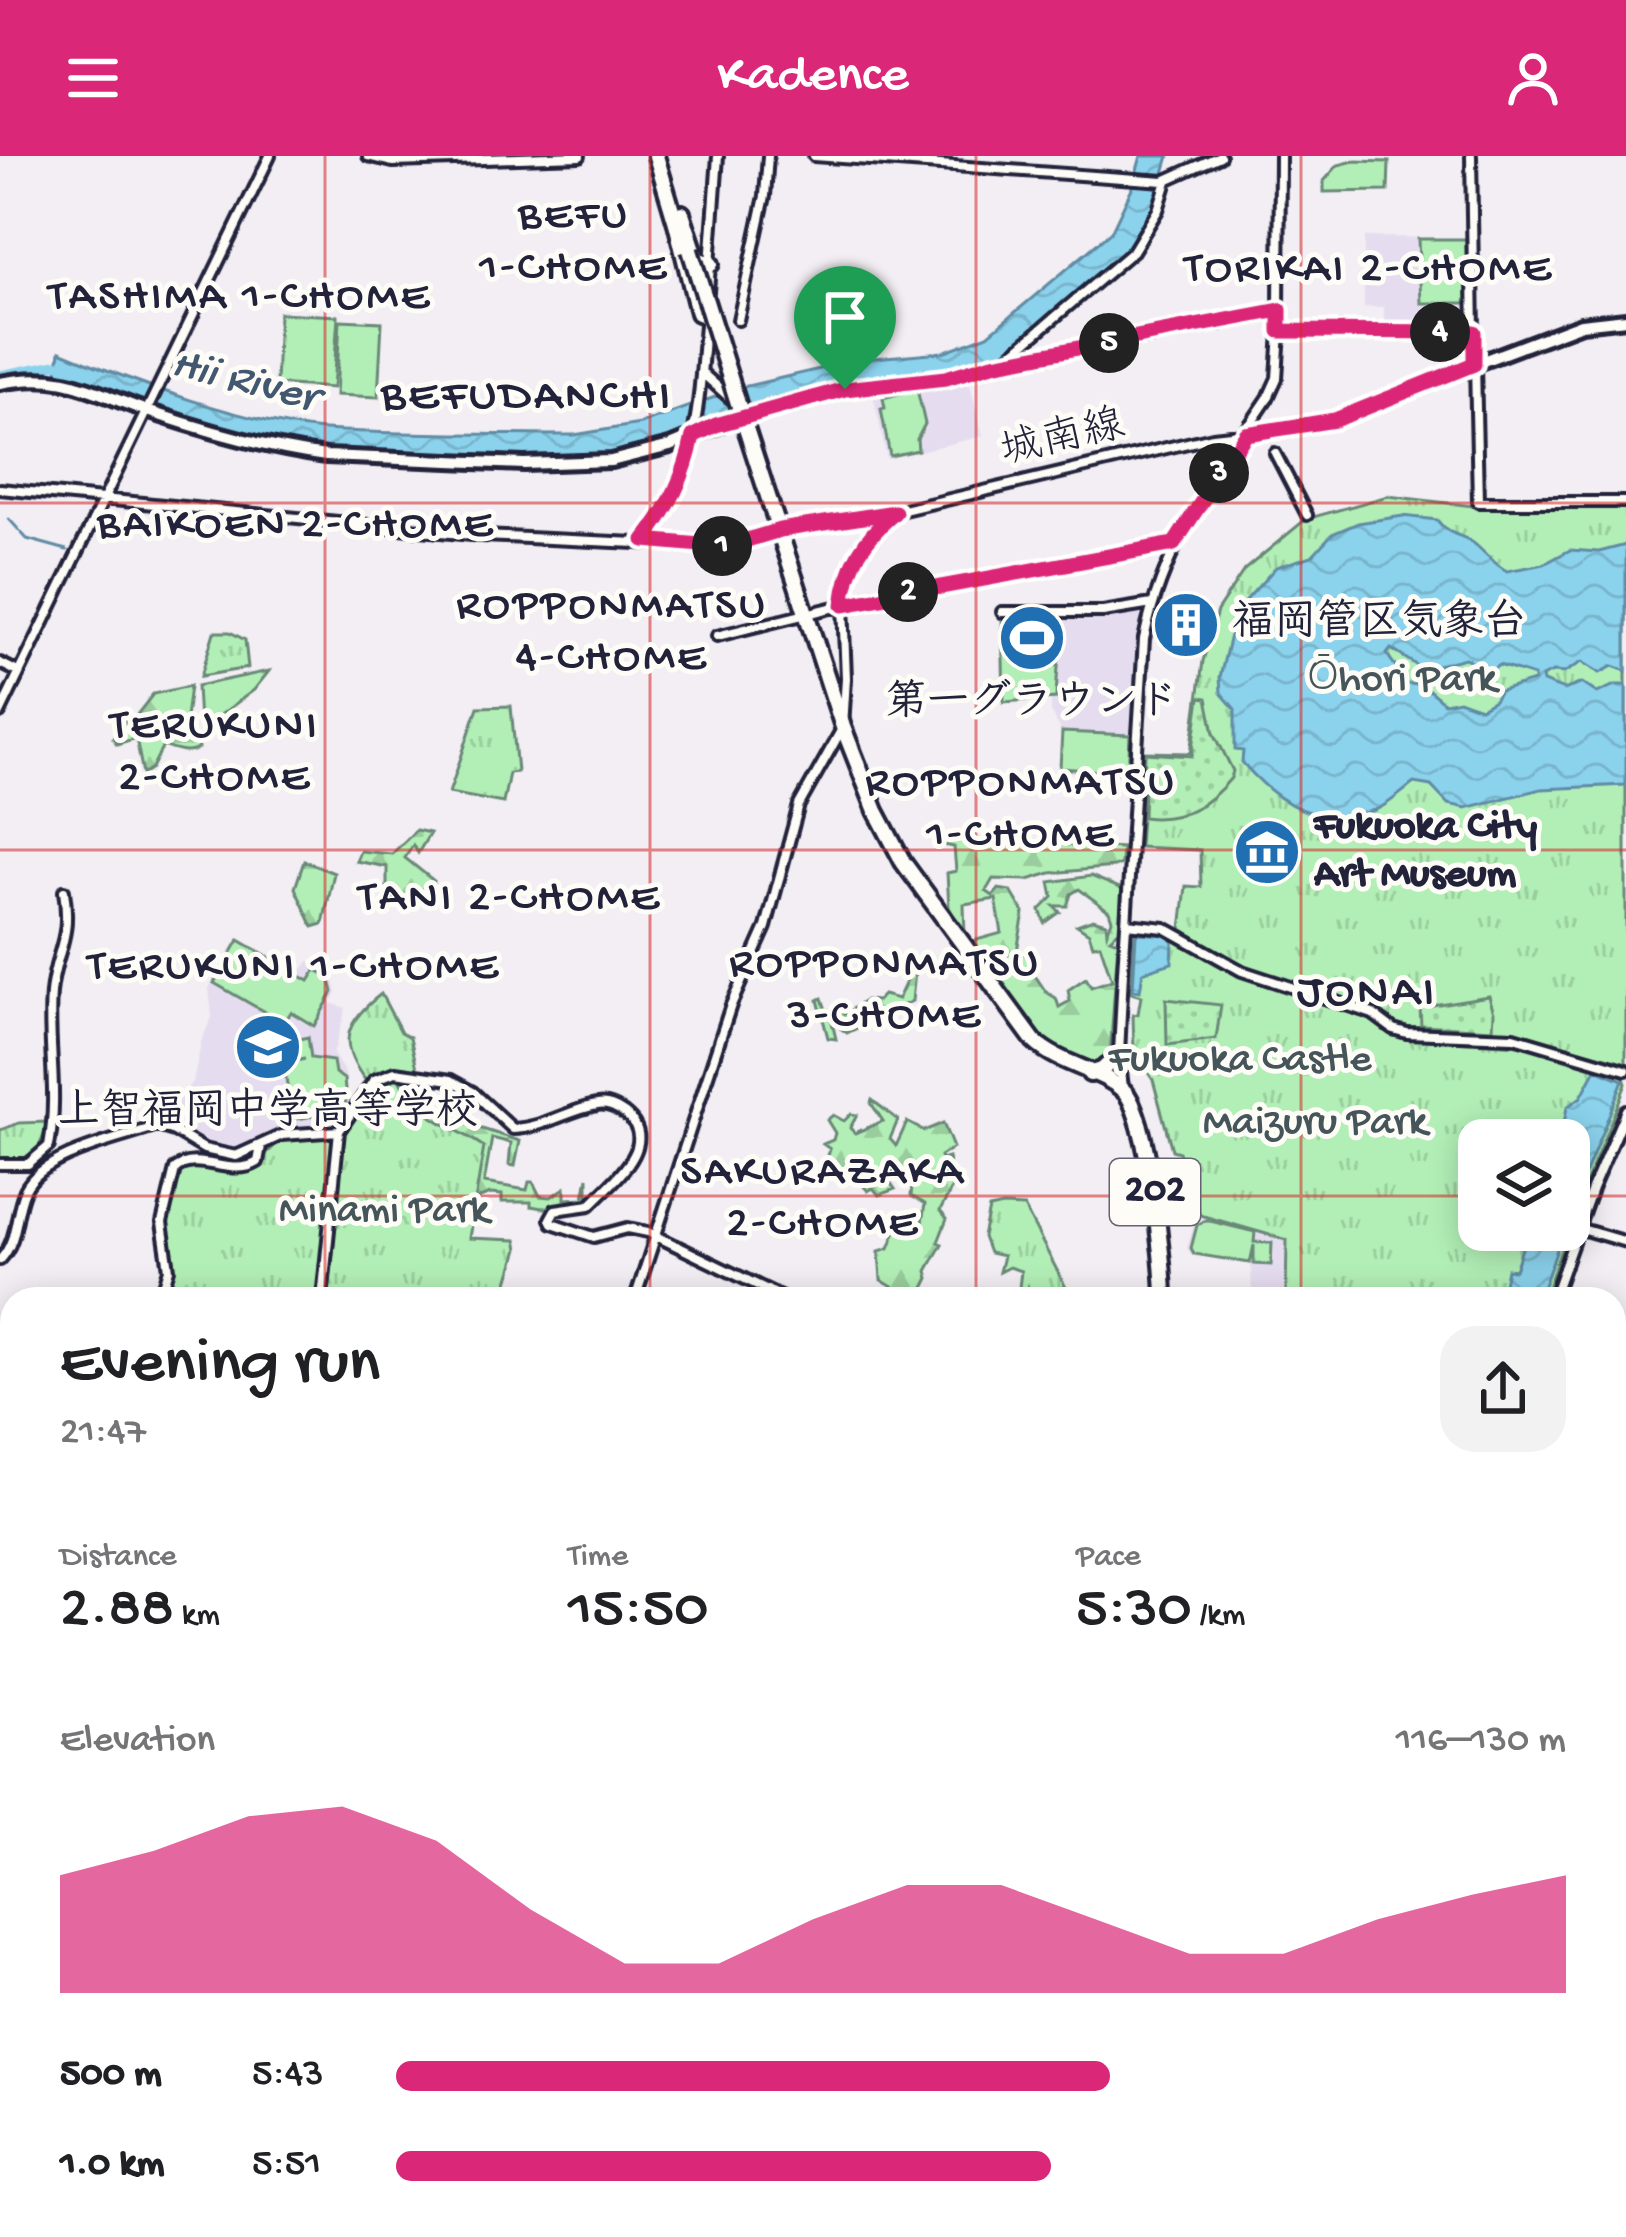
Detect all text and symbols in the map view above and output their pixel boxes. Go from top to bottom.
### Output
icon: menu [60,45,126,111]
icon: person [1500,45,1566,111]
text: Kadence [717,46,909,110]
district label: BEFU 1-CHOME [478,191,669,296]
district label: TORIKAI 2-CHOME [1181,244,1554,297]
pin [794,266,896,389]
district label: TASHIMA 1-CHOME [45,272,432,325]
icon: arrive [812,284,878,350]
pin: 4 [1410,302,1470,362]
pin: 5 [1079,313,1139,373]
text: 4 [1432,313,1448,351]
text: 5 [1100,324,1118,362]
water label: Hii River [166,339,330,429]
district label: BEFUDANCHI [380,370,673,427]
street label: 城南線 [995,400,1130,479]
pin: 3 [1189,443,1249,503]
text: 3 [1210,454,1228,492]
district label: BAIKOEN 2-CHOME [96,500,495,553]
pin: 1 [692,516,752,576]
text: 1 [715,527,729,565]
pin: 2 [878,562,938,622]
text: 2 [900,573,916,611]
district label: ROPPONMATSU 4-CHOME [456,581,768,686]
building icon: 福岡管区気象台 [1151,590,1221,660]
place label: 福岡管区気象台 [1232,598,1526,650]
sports icon: 第一グラウンド [997,603,1067,673]
park label: Ōhori Park [1307,654,1501,706]
place label: 第一グラウンド [885,678,1179,730]
district label: TERUKUNI 2-CHOME [107,701,320,806]
district label: ROPPONMATSU 1-CHOME [865,758,1177,863]
place label: Fukuoka City Art Museum [1312,804,1537,901]
museum icon: Fukuoka City Art Museum [1232,817,1302,887]
district label: TANI 2-CHOME [355,873,662,926]
district label: ROPPONMATSU 3-CHOME [729,939,1041,1044]
district label: TERUKUNI 1-CHOME [84,942,501,995]
district label: JONAI [1297,966,1437,1023]
school or university icon: 上智福岡中学高等学校 [233,1012,303,1082]
park label: Fukuoka Castle [1107,1037,1373,1086]
place label: 上智福岡中学高等学校 [58,1087,478,1139]
park label: Maizuru Park [1203,1100,1431,1149]
map controls [1458,1119,1590,1251]
button: layers [1458,1119,1590,1251]
district label: SAKURAZAKA 2-CHOME [680,1147,966,1252]
road number: 202 [1110,1159,1200,1225]
park label: Minami Park [279,1188,494,1237]
button: share [1440,1326,1566,1452]
text: Evening run [60,1327,380,1405]
text: 21:47 [60,1411,146,1457]
text: Distance [60,1539,177,1577]
text: Time [568,1539,628,1577]
text: Pace [1076,1539,1141,1577]
text: 2.88 [60,1577,174,1647]
text: 15:50 [568,1577,708,1647]
text: 5:30 [1076,1577,1192,1647]
text: km [174,1598,220,1636]
text: /km [1192,1598,1246,1636]
text: Elevation [60,1719,215,1765]
text: 116–130 m [1396,1719,1566,1765]
text: 500 m [60,2053,162,2099]
text: 5:43 [252,2053,323,2099]
text: 1.0 km [60,2143,164,2189]
text: 5:51 [252,2143,321,2189]

